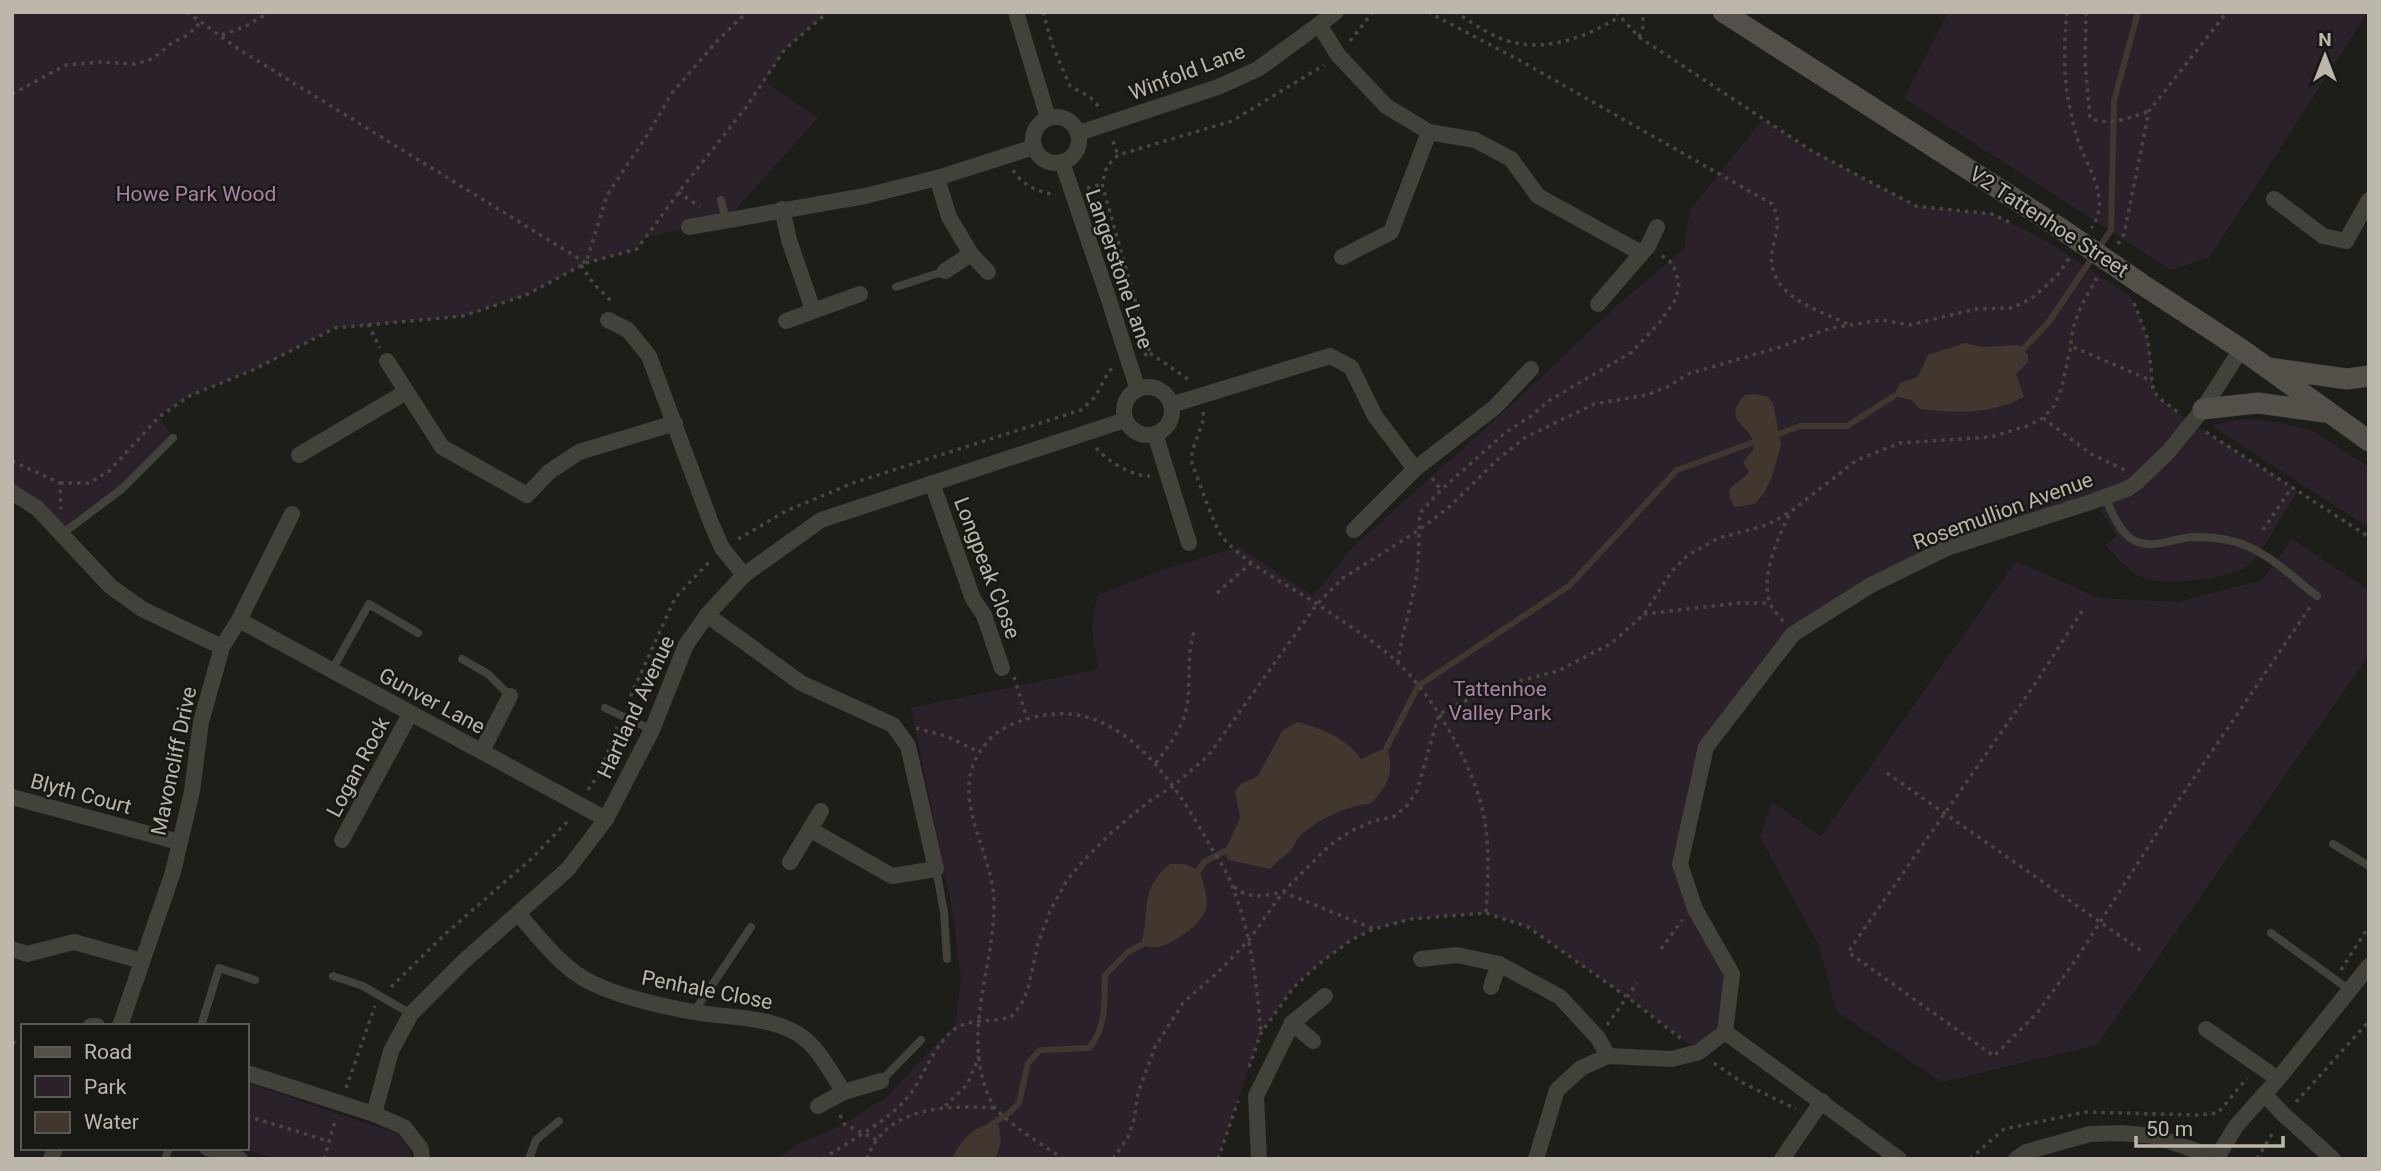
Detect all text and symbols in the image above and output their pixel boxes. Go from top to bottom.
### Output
north arrow [2290,21,2360,91]
text: N [2318,28,2332,51]
street label: Winfold Lane [1126,39,1248,105]
street label: V2 Tattenhoe Street [1965,162,2133,282]
park label: Howe Park Wood [116,182,276,206]
street label: Langerstone Lane [1080,186,1158,352]
street label: Rosemullion Avenue [1910,467,2096,555]
street label: Longpeak Close [949,494,1025,642]
street label: Hartland Avenue [592,632,680,782]
street label: Gunver Lane [375,663,489,739]
park label: Tattenhoe Valley Park [1448,677,1552,725]
street label: Mavoncliff Drive [147,684,201,838]
street label: Logan Rock [322,713,395,821]
street label: Blyth Court [28,769,134,819]
street label: Penhale Close [639,966,775,1014]
legend [21,1024,248,1150]
text: Road [84,1040,132,1064]
text: Park [84,1075,127,1099]
scale bar [2136,1104,2283,1148]
text: Water [84,1110,139,1134]
text: 50 m [2146,1117,2193,1141]

